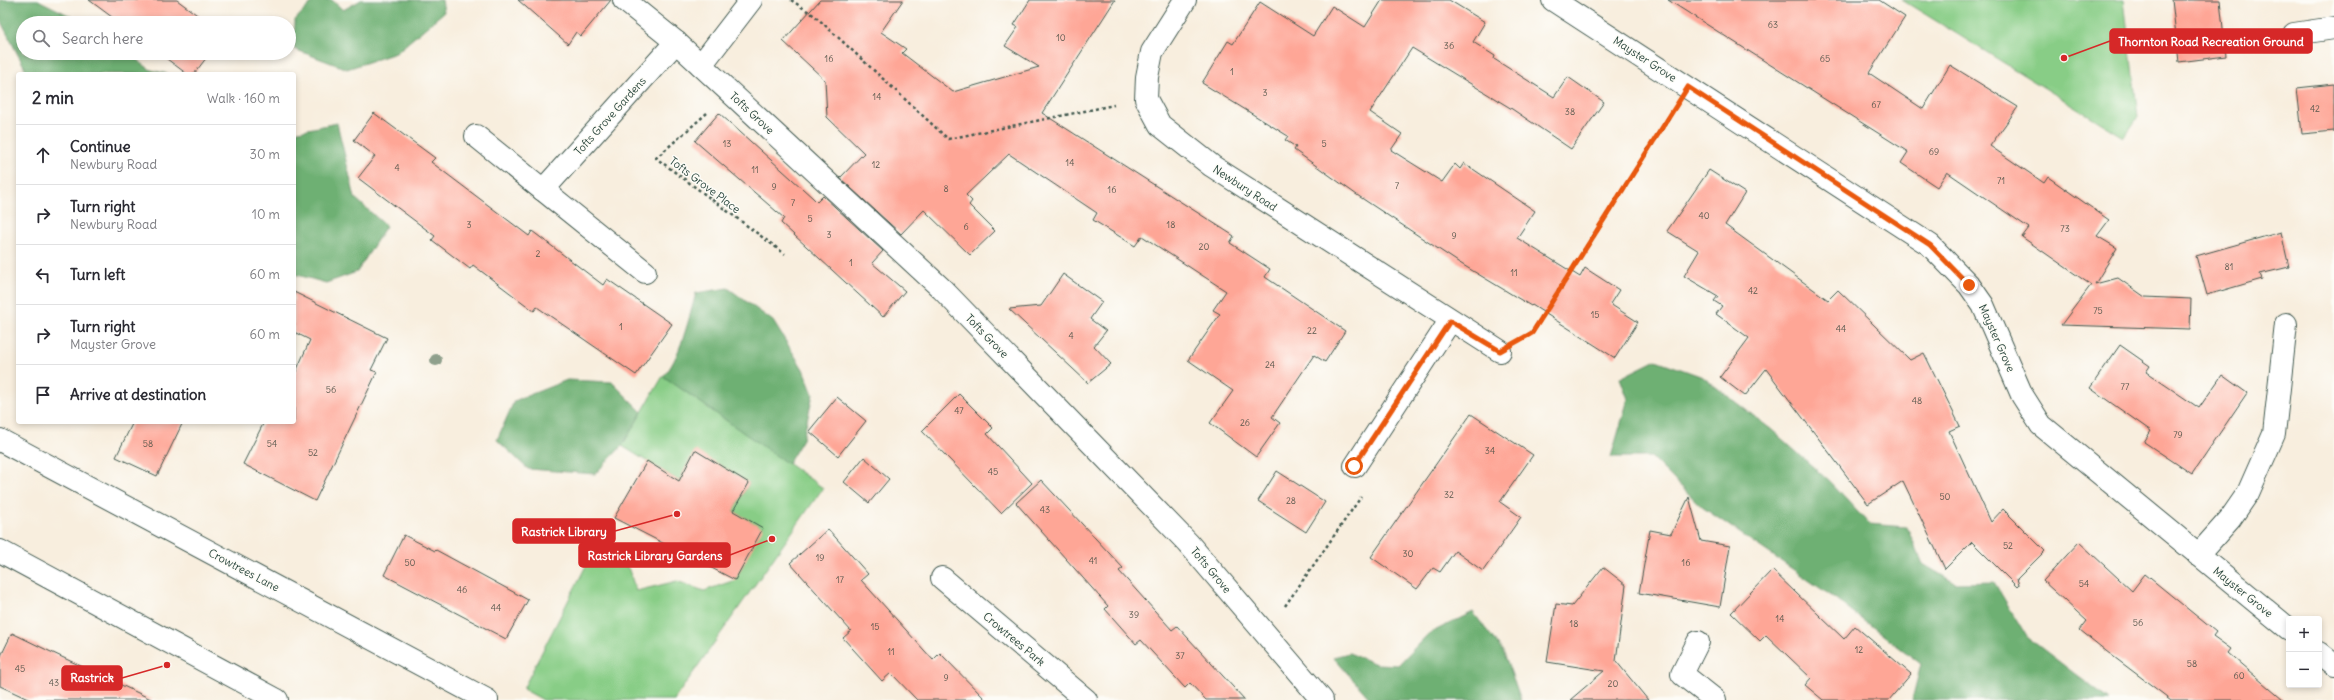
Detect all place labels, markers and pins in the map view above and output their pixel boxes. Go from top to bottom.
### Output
callout: Thornton Road Recreation Ground [2110,29,2312,53]
callout: Rastrick Library [513,519,615,543]
callout: Rastrick Library Gardens [579,543,730,567]
callout: Rastrick [62,666,122,690]

